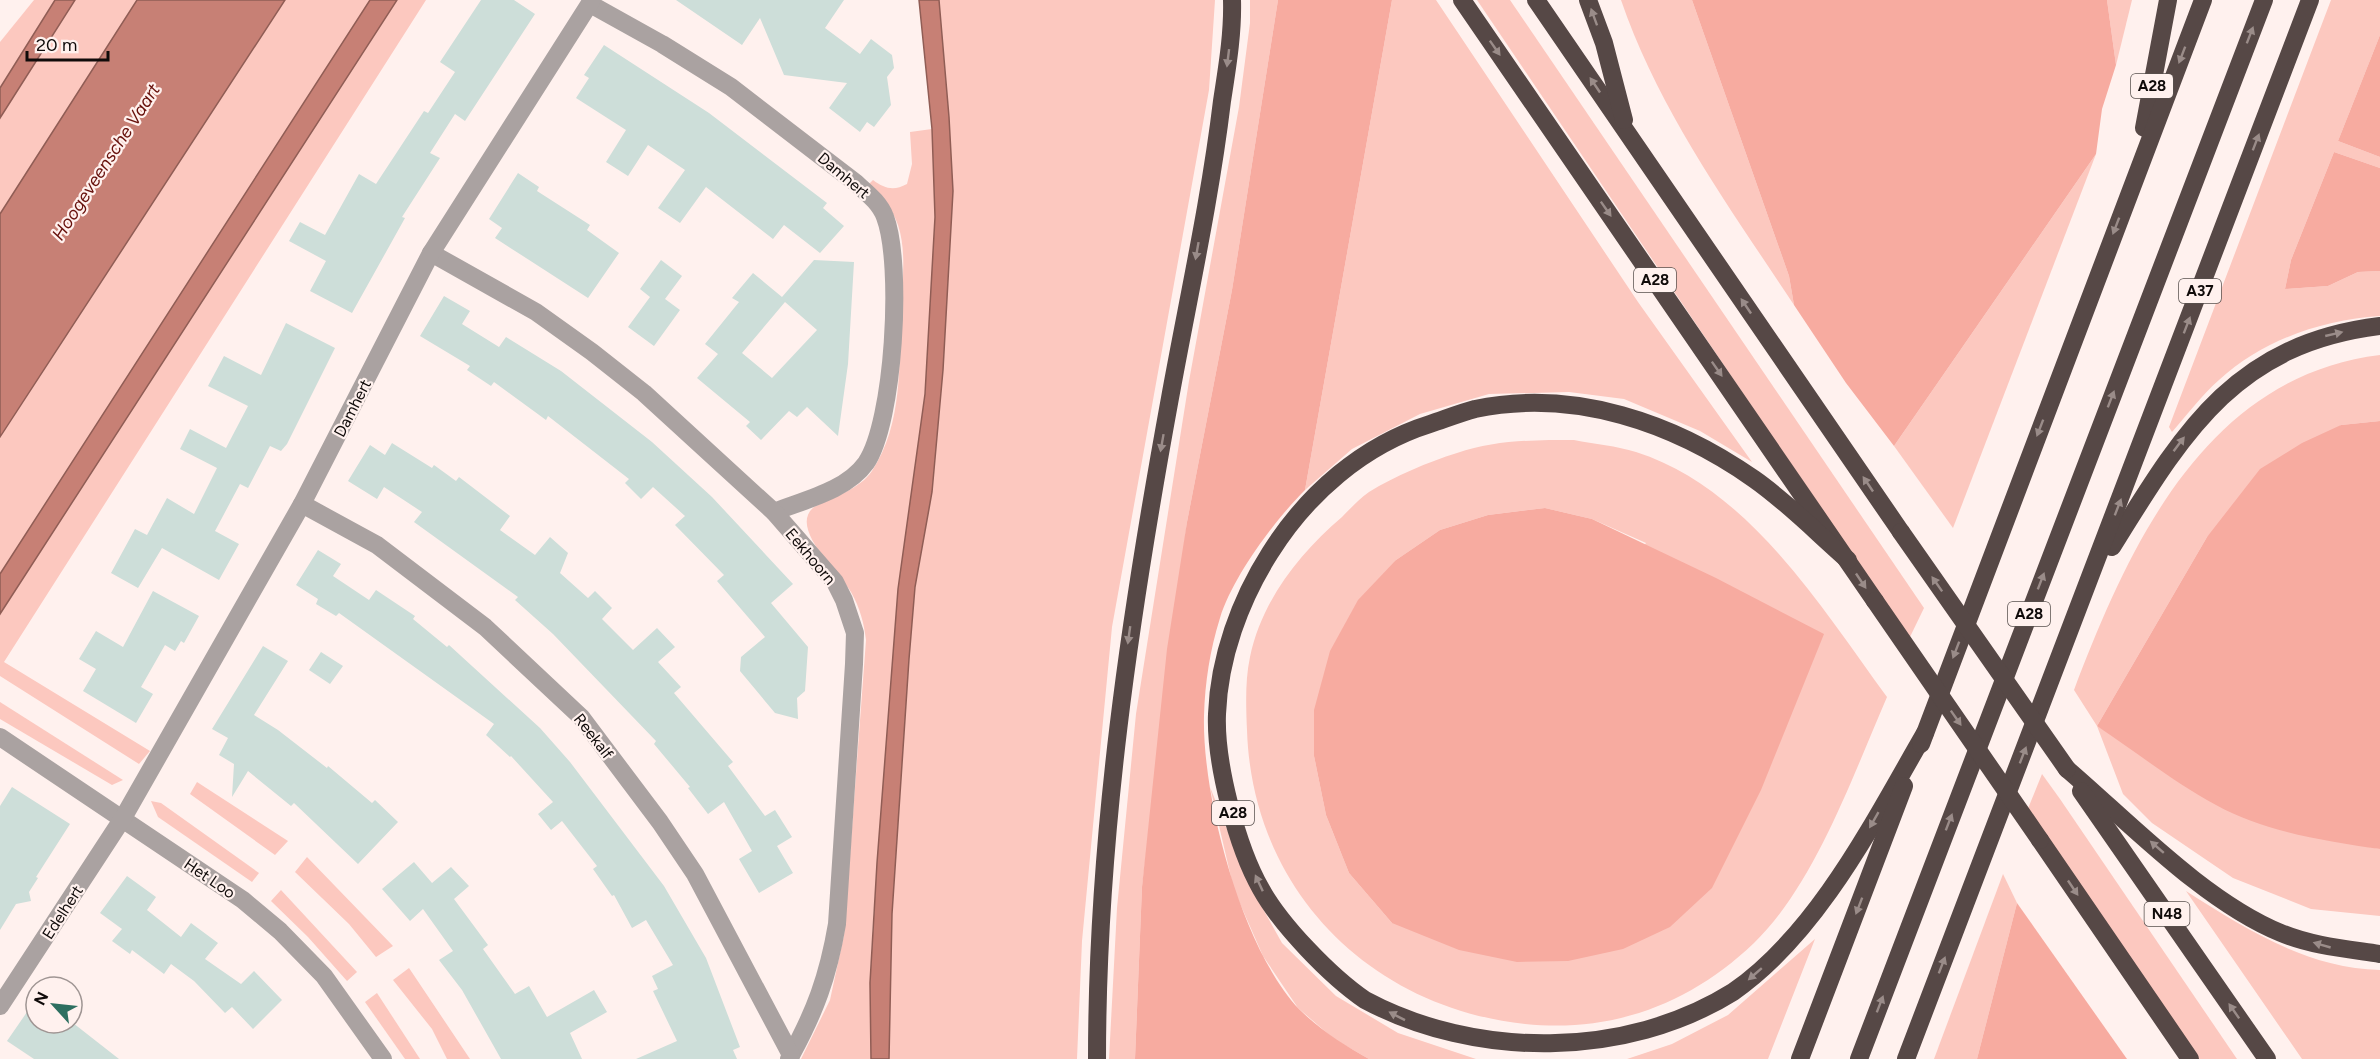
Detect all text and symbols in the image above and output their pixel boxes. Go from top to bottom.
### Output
one-way arrow [1589,8,1599,26]
scale bar [27,24,108,62]
one-way arrow [2246,26,2255,44]
text: 20 m [36,34,77,56]
one-way arrow [1489,40,1500,56]
one-way arrow [2176,46,2186,64]
one-way arrow [1223,49,1233,68]
road number: A28 [2131,74,2173,98]
one-way arrow [1589,78,1601,94]
water label: Hoogeveensche Vaart [47,80,165,244]
one-way arrow [2252,133,2262,151]
street label: Damhert [814,148,873,203]
one-way arrow [1600,200,1612,216]
one-way arrow [2110,217,2120,235]
one-way arrow [1192,241,1201,260]
road number: A28 [1634,268,1676,292]
road number: A37 [2179,279,2221,303]
one-way arrow [1740,298,1752,314]
one-way arrow [2183,315,2193,333]
one-way arrow [2325,328,2344,338]
one-way arrow [1711,361,1722,377]
street label: Damhert [330,376,375,440]
one-way arrow [2107,390,2116,408]
one-way arrow [2034,420,2044,438]
one-way arrow [1157,433,1166,452]
one-way arrow [2173,437,2185,453]
one-way arrow [1863,476,1874,492]
one-way arrow [2114,498,2123,516]
street label: Eekhoorn [782,524,840,588]
one-way arrow [1856,572,1867,589]
one-way arrow [2037,572,2047,590]
one-way arrow [1931,576,1943,592]
road number: A28 [2008,602,2050,626]
one-way arrow [1125,625,1134,644]
one-way arrow [1951,641,1960,659]
street label: Reekalf [570,710,617,763]
one-way arrow [1950,710,1962,726]
one-way arrow [2019,746,2028,764]
road number: A28 [1212,801,1254,825]
one-way arrow [1869,812,1879,829]
one-way arrow [1945,813,1955,831]
one-way arrow [2149,840,2165,853]
street label: Het Loo [181,854,239,902]
one-way arrow [1254,875,1263,892]
one-way arrow [2067,880,2078,896]
street label: Edelhert [38,882,87,943]
one-way arrow [1853,897,1863,915]
road number: N48 [2144,902,2190,926]
one-way arrow [2313,939,2331,949]
one-way arrow [1938,956,1947,974]
one-way arrow [1747,967,1763,980]
north arrow [24,975,84,1035]
text: N [30,989,52,1008]
one-way arrow [1875,995,1885,1013]
one-way arrow [2229,1003,2240,1019]
one-way arrow [1388,1011,1405,1021]

